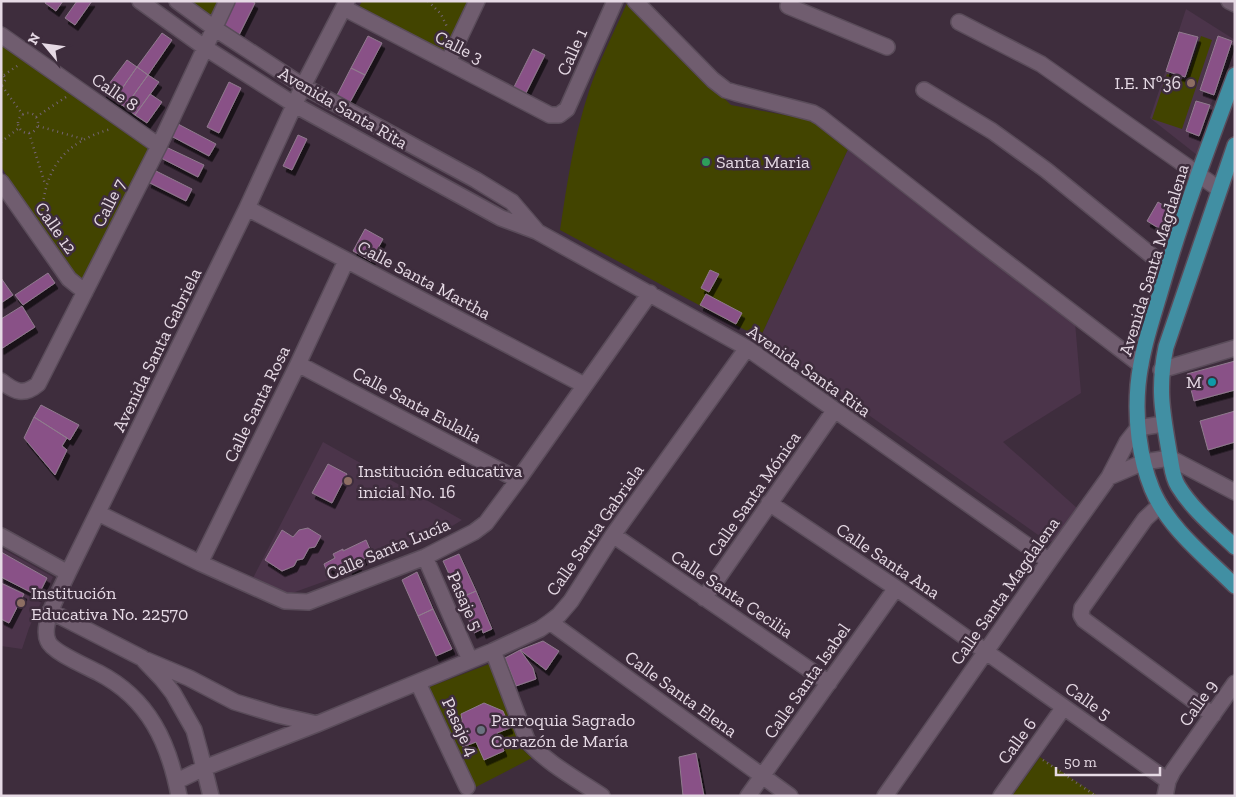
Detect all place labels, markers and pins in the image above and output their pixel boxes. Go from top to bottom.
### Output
place label: I.E. Nº36 [1114,72,1181,94]
marker: I.E. Nº36 [1185,77,1197,89]
place label: Santa Maria [716,151,810,173]
marker: Santa Maria [700,156,712,168]
place label: M [1186,371,1202,393]
marker: M [1206,376,1218,388]
place label: Institución educativa inicial No. 16 [358,460,523,503]
marker: Institución educativa inicial No. 16 [342,475,354,487]
place label: Institución Educativa No. 22570 [31,582,188,625]
marker: Institución Educativa No. 22570 [15,597,27,609]
place label: Parroquia Sagrado Corazón de María [491,709,635,752]
marker: Parroquia Sagrado Corazón de María [475,724,487,736]

